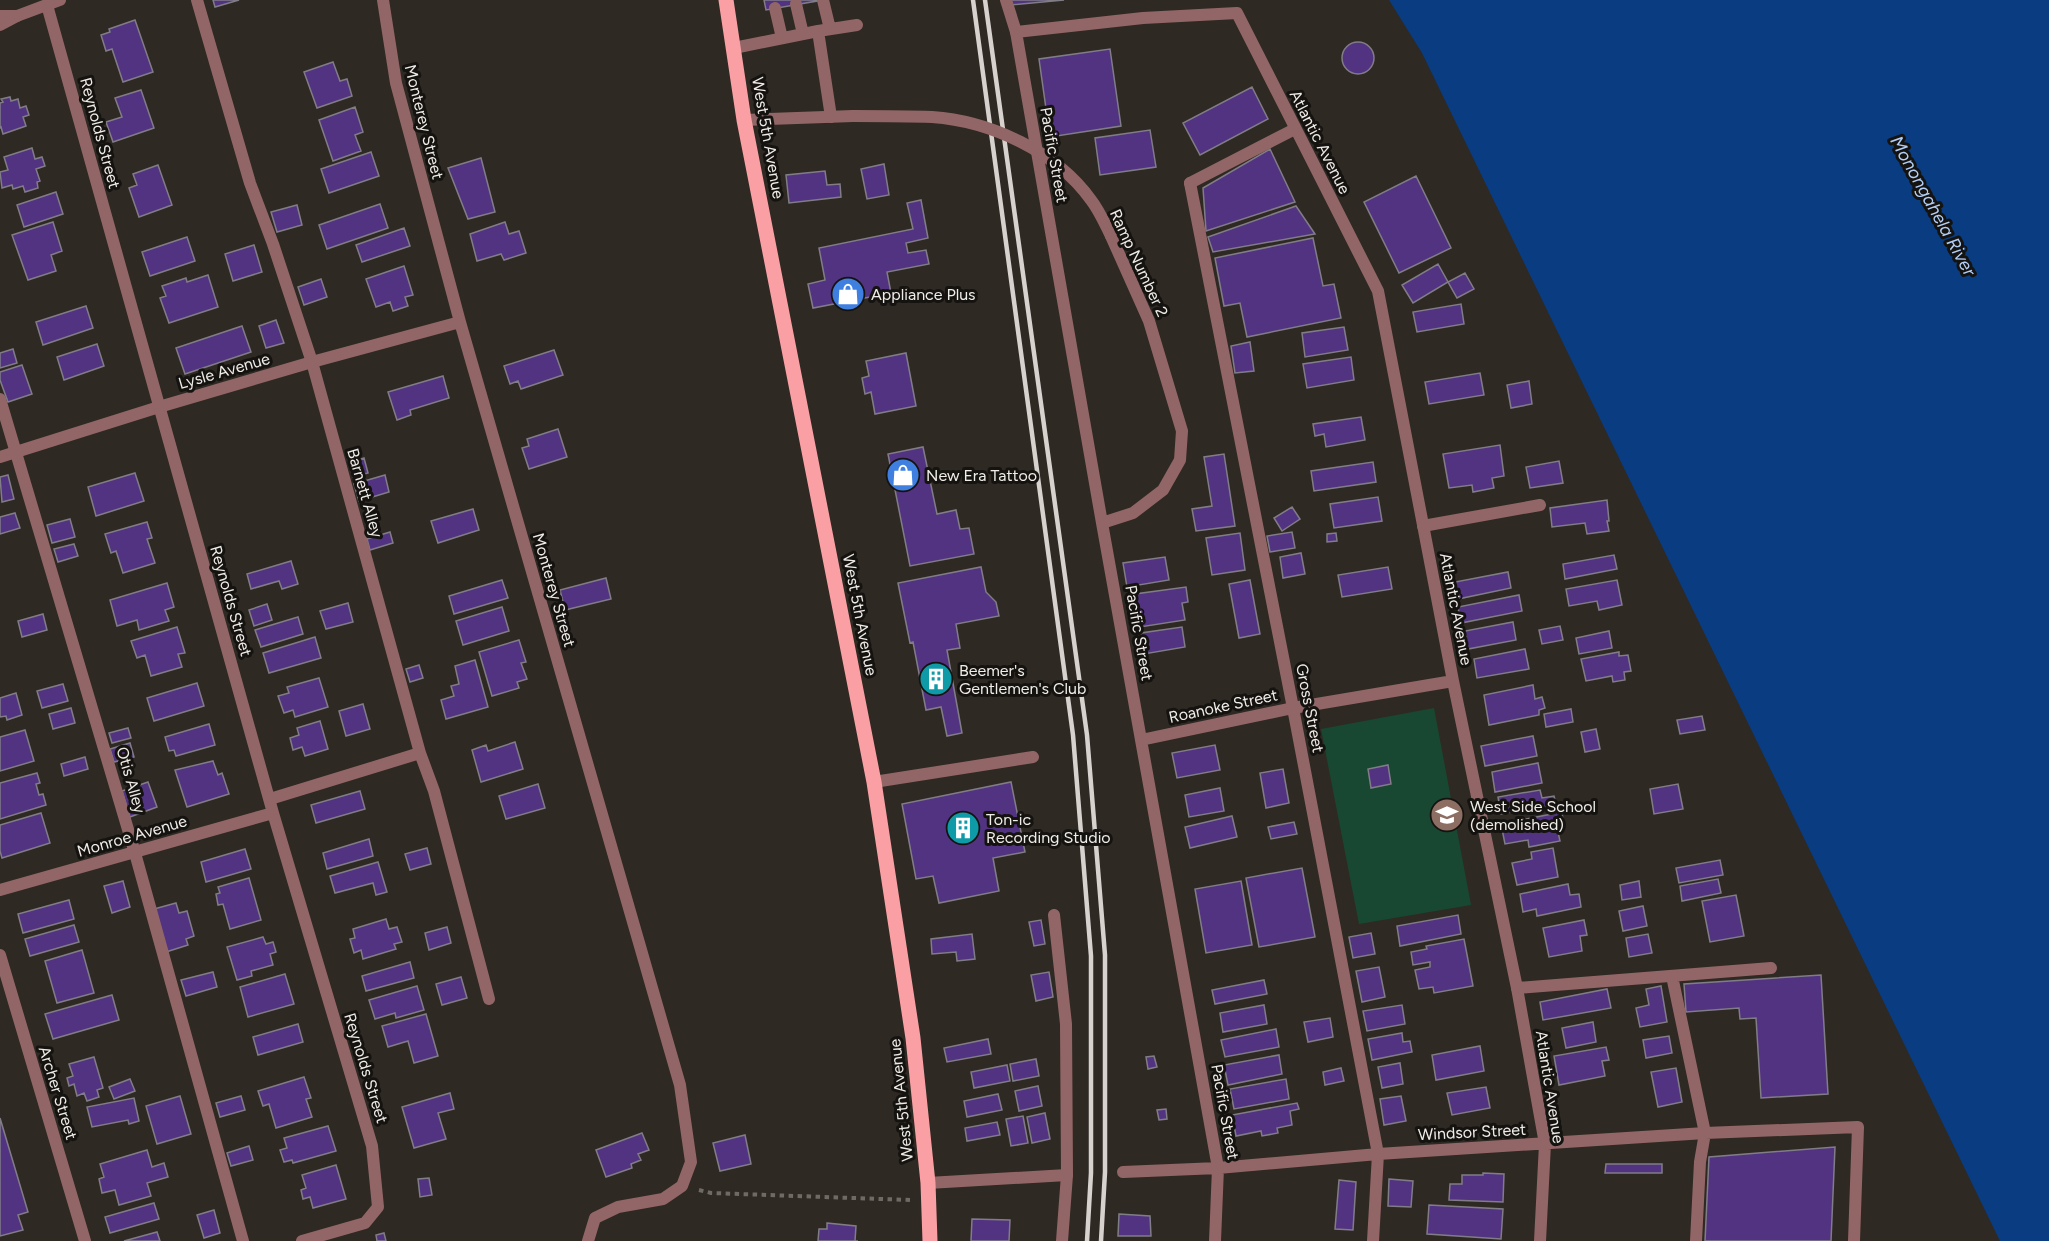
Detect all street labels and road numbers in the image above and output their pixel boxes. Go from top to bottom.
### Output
street label: Monterey Street [401,63,447,181]
street label: Reynolds Street [76,75,124,191]
street label: West 5th Avenue [748,76,788,201]
street label: Atlantic Avenue [1286,87,1354,197]
street label: Pacific Street [1036,106,1072,204]
street label: Ramp Number 2 [1106,206,1172,320]
street label: Lysle Avenue [176,349,272,393]
street label: Barnett Alley [343,446,387,540]
street label: Monterey Street [529,531,579,649]
street label: Reynolds Street [206,543,256,659]
street label: Atlantic Avenue [1436,551,1476,667]
street label: West 5th Avenue [839,553,881,678]
street label: Pacific Street [1121,584,1157,682]
street label: Gross Street [1292,662,1328,754]
street label: Roanoke Street [1167,685,1279,727]
street label: Otis Alley [112,745,150,816]
street label: Monroe Avenue [75,811,189,861]
street label: Reynolds Street [340,1011,392,1125]
street label: Atlantic Avenue [1532,1029,1568,1145]
street label: West 5th Avenue [885,1038,917,1162]
street label: Archer Street [35,1044,81,1142]
street label: Pacific Street [1207,1063,1243,1161]
street label: Windsor Street [1417,1120,1527,1144]

